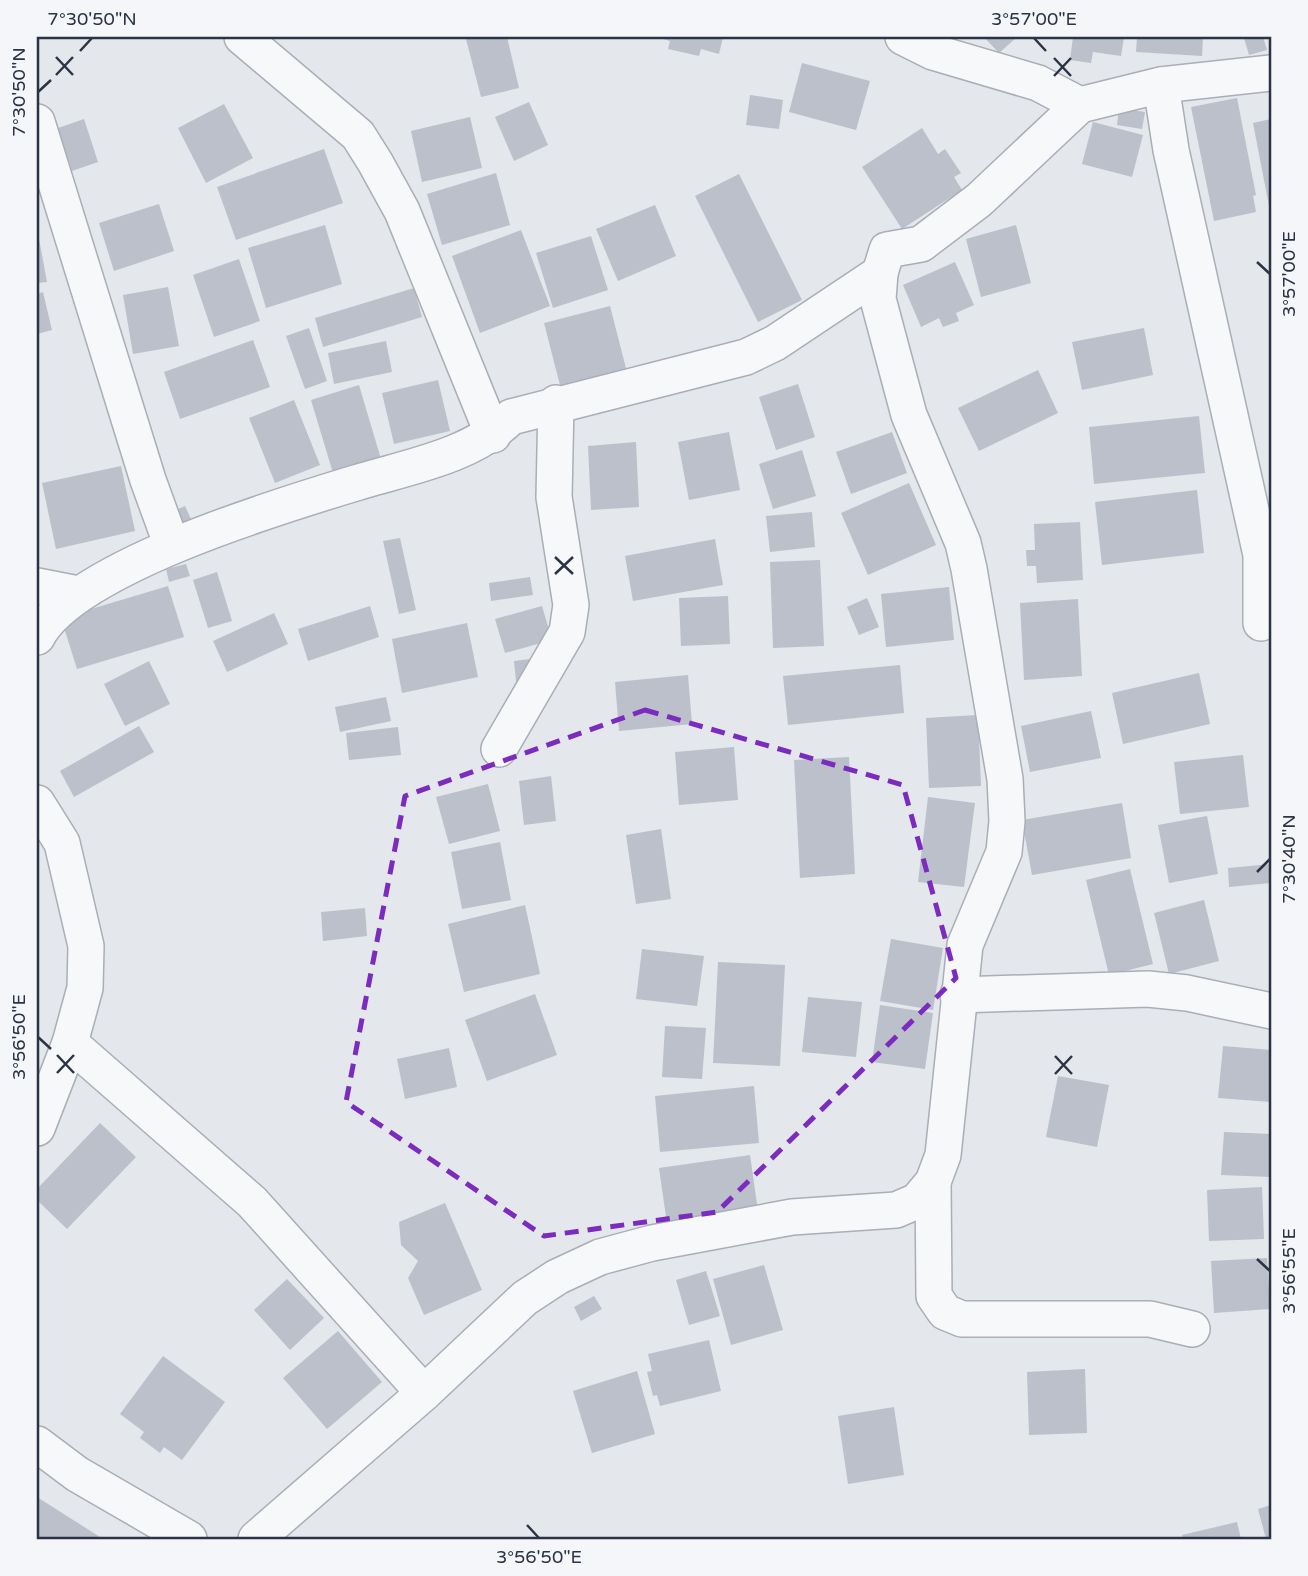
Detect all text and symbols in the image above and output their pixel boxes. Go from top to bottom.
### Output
text: 7°30'50"N [47,8,137,30]
text: 3°57'00"E [991,8,1077,30]
text: 7°30'50"N [8,47,30,137]
text: 3°57'00"E [1278,231,1300,317]
text: 7°30'40"N [1278,814,1300,904]
text: 3°56'50"E [8,994,30,1080]
text: 3°56'55"E [1278,1228,1300,1314]
text: 3°56'50"E [496,1546,582,1568]

